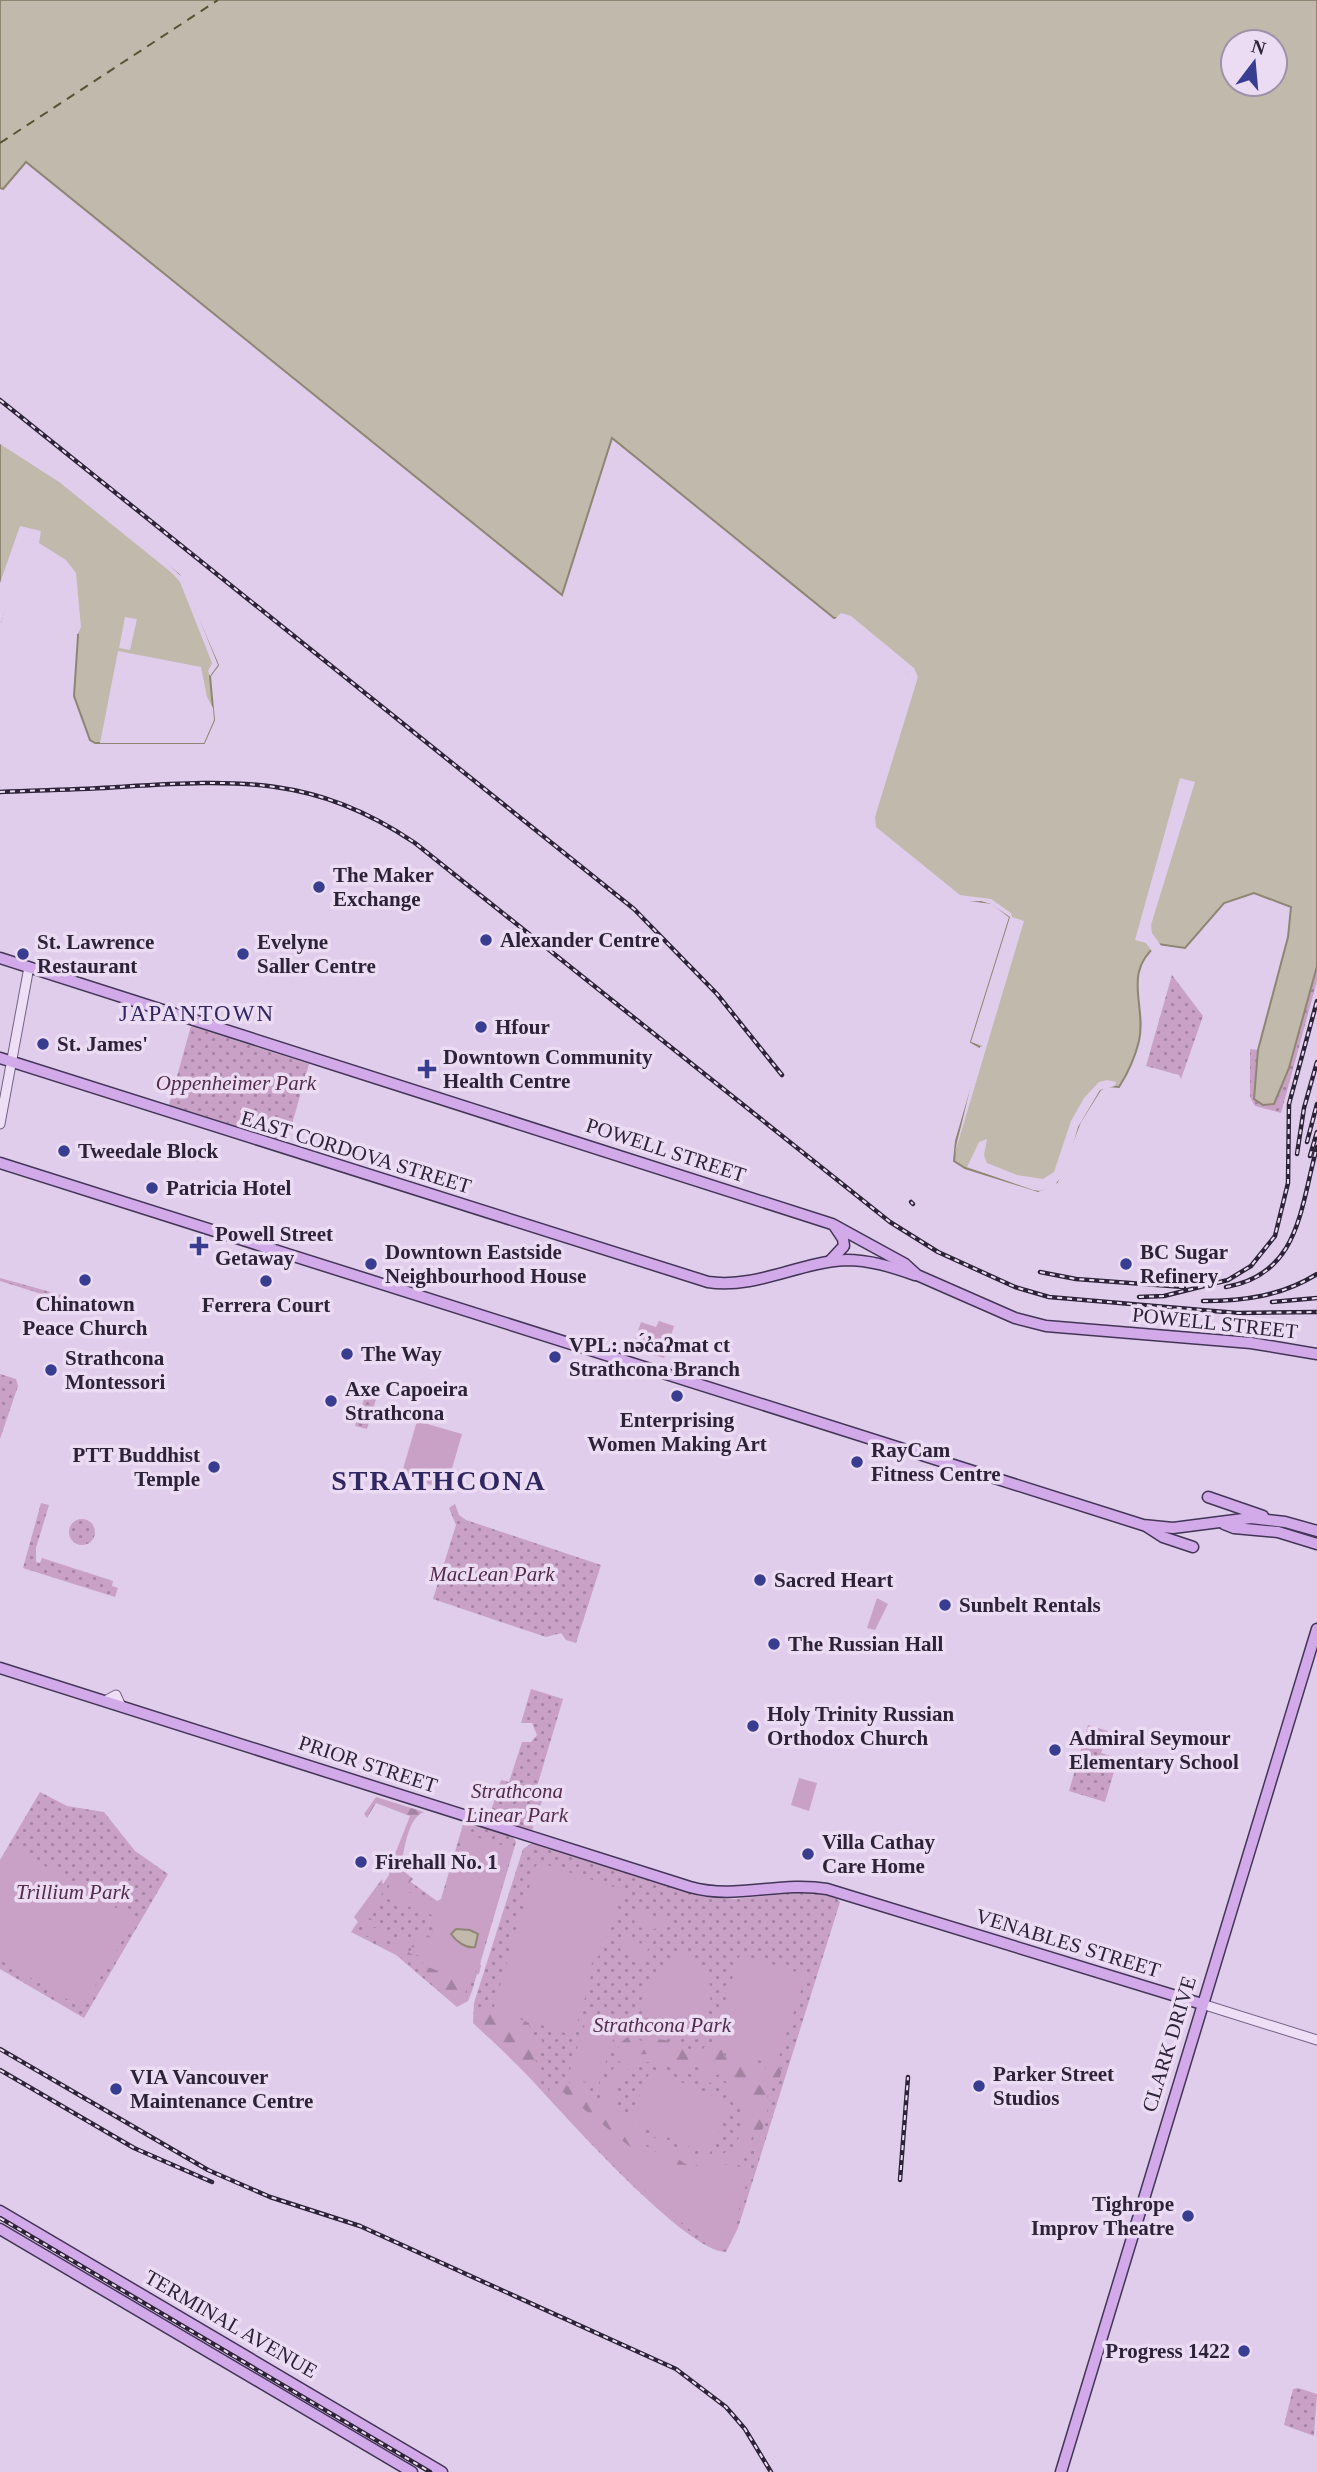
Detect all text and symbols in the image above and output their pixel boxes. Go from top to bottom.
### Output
north arrow [1219,28,1289,98]
text: N [1249,35,1268,59]
place label: The Maker Exchange [333,863,434,911]
marker: The Maker Exchange [311,879,327,895]
place label: Alexander Centre [500,928,660,952]
place label: St. Lawrence Restaurant [37,930,154,978]
place label: Evelyne Saller Centre [257,930,376,978]
marker: Alexander Centre [478,932,494,948]
marker: St. Lawrence Restaurant [15,946,31,962]
marker: Evelyne Saller Centre [235,946,251,962]
district label: JAPANTOWN [119,1001,275,1026]
place label: Hfour [495,1015,550,1039]
marker: Hfour [473,1019,489,1035]
place label: St. James' [57,1032,148,1056]
marker: St. James' [35,1036,51,1052]
place label: Downtown Community Health Centre [443,1045,653,1093]
marker: Downtown Community Health Centre [417,1059,437,1079]
park label: Oppenheimer Park [156,1071,317,1095]
street label: EAST CORDOVA STREET [238,1105,474,1199]
street label: POWELL STREET [583,1113,749,1187]
place label: Tweedale Block [78,1139,219,1163]
marker: Tweedale Block [56,1143,72,1159]
place label: Patricia Hotel [166,1176,292,1200]
marker: Patricia Hotel [144,1180,160,1196]
place label: Powell Street Getaway [215,1222,333,1270]
marker: Powell Street Getaway [189,1236,209,1256]
place label: Downtown Eastside Neighbourhood House [385,1240,586,1288]
place label: BC Sugar Refinery [1140,1240,1228,1288]
marker: Downtown Eastside Neighbourhood House [363,1256,379,1272]
marker: BC Sugar Refinery [1118,1256,1134,1272]
marker: Chinatown Peace Church [77,1272,93,1288]
marker: Ferrera Court [258,1273,274,1289]
place label: Chinatown Peace Church [22,1292,148,1340]
place label: Ferrera Court [202,1293,330,1317]
street label: POWELL STREET [1131,1302,1299,1344]
place label: VPL: nə́c̓aʔmat ct Strathcona Branch [569,1333,740,1381]
place label: The Way [361,1342,442,1366]
place label: Strathcona Montessori [65,1346,165,1394]
marker: The Way [339,1346,355,1362]
marker: VPL: nə́c̓aʔmat ct Strathcona Branch [547,1349,563,1365]
marker: Strathcona Montessori [43,1362,59,1378]
place label: Axe Capoeira Strathcona [345,1377,469,1425]
marker: Enterprising Women Making Art [669,1388,685,1404]
marker: Axe Capoeira Strathcona [323,1393,339,1409]
place label: Enterprising Women Making Art [587,1408,767,1456]
place label: RayCam Fitness Centre [871,1438,1001,1486]
place label: PTT Buddhist Temple [73,1443,200,1491]
marker: RayCam Fitness Centre [849,1454,865,1470]
marker: PTT Buddhist Temple [206,1459,222,1475]
district label: STRATHCONA [331,1465,547,1496]
park label: MacLean Park [428,1562,555,1586]
place label: Sacred Heart [774,1568,893,1592]
marker: Sacred Heart [752,1572,768,1588]
place label: Sunbelt Rentals [959,1593,1101,1617]
marker: Sunbelt Rentals [937,1597,953,1613]
place label: The Russian Hall [788,1632,943,1656]
marker: The Russian Hall [766,1636,782,1652]
place label: Holy Trinity Russian Orthodox Church [767,1702,954,1750]
marker: Holy Trinity Russian Orthodox Church [745,1718,761,1734]
place label: Admiral Seymour Elementary School [1069,1726,1239,1774]
street label: PRIOR STREET [296,1730,440,1798]
marker: Admiral Seymour Elementary School [1047,1742,1063,1758]
park label: Strathcona Linear Park [465,1779,569,1827]
place label: Villa Cathay Care Home [822,1830,935,1878]
marker: Villa Cathay Care Home [800,1846,816,1862]
place label: Firehall No. 1 [375,1850,498,1874]
marker: Firehall No. 1 [353,1854,369,1870]
park label: Trillium Park [16,1880,131,1904]
street label: VENABLES STREET [973,1903,1163,1983]
street label: CLARK DRIVE [1137,1973,1201,2115]
park label: Strathcona Park [593,2013,732,2037]
place label: Parker Street Studios [993,2062,1114,2110]
place label: VIA Vancouver Maintenance Centre [130,2065,313,2113]
marker: Parker Street Studios [971,2078,987,2094]
marker: VIA Vancouver Maintenance Centre [108,2081,124,2097]
place label: Tighrope Improv Theatre [1031,2192,1174,2240]
marker: Tighrope Improv Theatre [1180,2208,1196,2224]
street label: TERMINAL AVENUE [140,2265,322,2383]
place label: Progress 1422 [1105,2339,1230,2363]
marker: Progress 1422 [1236,2343,1252,2359]

